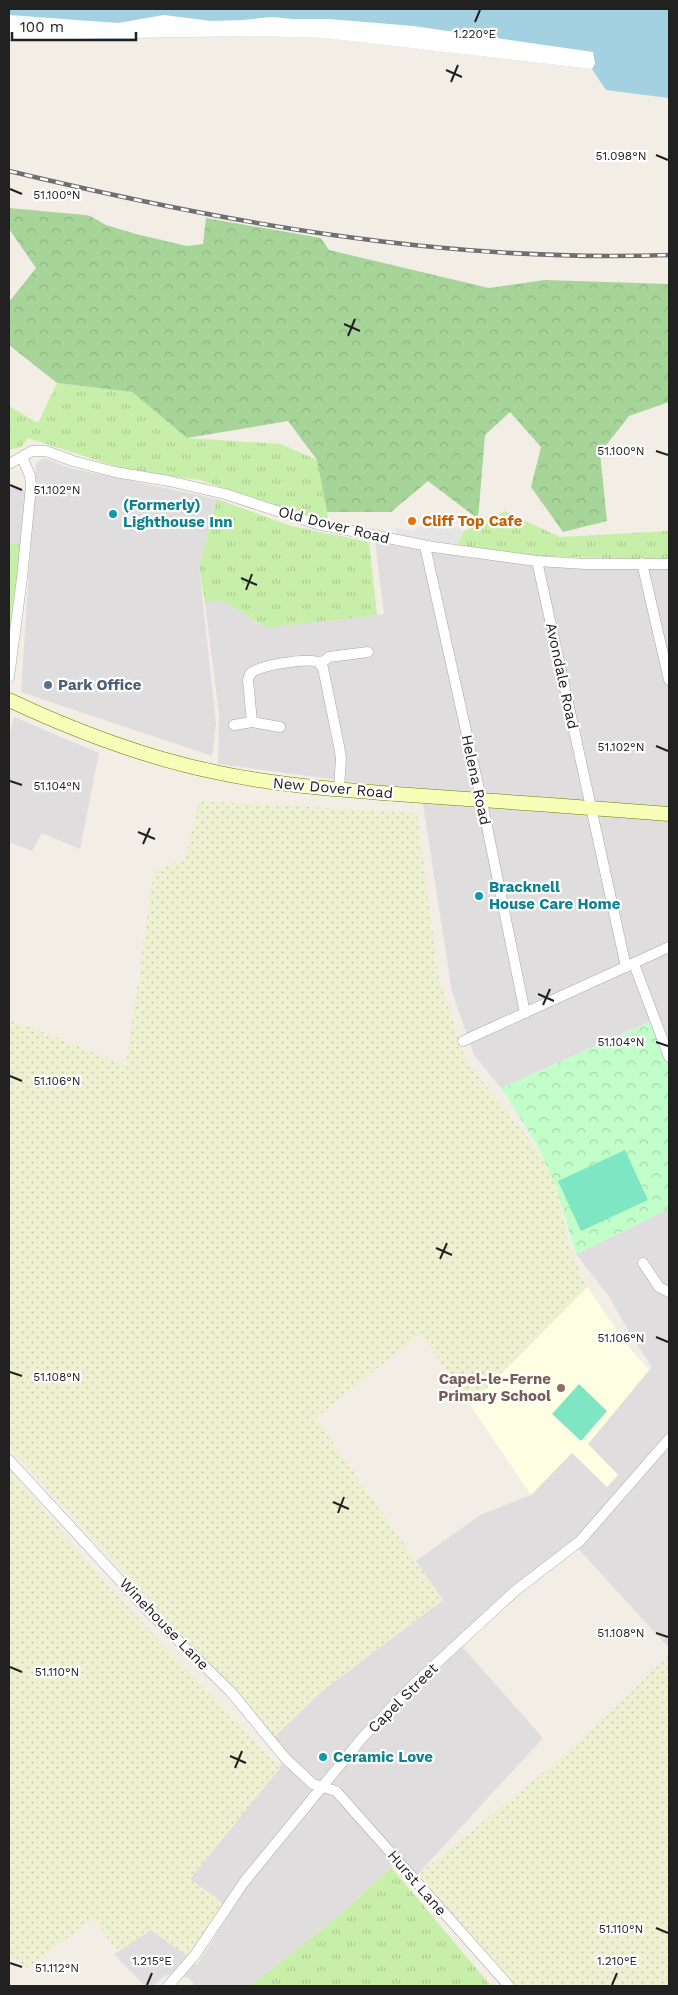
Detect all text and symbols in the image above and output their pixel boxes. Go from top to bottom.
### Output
scale bar [12,10,136,42]
text: 100 m [20,18,64,36]
text: 1.220°E [454,27,497,41]
text: 51.098°N [595,149,647,163]
text: 51.100°N [33,188,81,202]
text: 51.100°N [597,444,645,458]
text: 51.102°N [34,483,80,497]
place label: (Formerly) Lighthouse Inn [123,496,233,531]
street label: Old Dover Road [276,502,392,548]
marker: (Formerly) Lighthouse Inn [107,508,119,520]
place label: Cliff Top Cafe [422,512,523,530]
marker: Cliff Top Cafe [406,515,418,527]
street label: Avondale Road [542,621,582,731]
place label: Park Office [58,676,142,694]
marker: Park Office [42,679,54,691]
street label: Helena Road [458,733,494,827]
text: 51.102°N [598,740,644,754]
street label: New Dover Road [272,774,394,802]
text: 51.104°N [33,779,81,793]
place label: Bracknell House Care Home [489,878,621,913]
marker: Bracknell House Care Home [473,890,485,902]
text: 51.104°N [597,1035,645,1049]
text: 51.106°N [33,1074,81,1088]
text: 51.106°N [597,1331,645,1345]
text: 51.108°N [33,1370,81,1384]
place label: Capel-le-Ferne Primary School [438,1370,551,1405]
marker: Capel-le-Ferne Primary School [555,1382,567,1394]
street label: Winehouse Lane [116,1574,212,1674]
text: 51.108°N [597,1626,645,1640]
street label: Capel Street [364,1659,442,1737]
text: 51.110°N [35,1665,79,1679]
place label: Ceramic Love [333,1748,433,1766]
marker: Ceramic Love [317,1751,329,1763]
street label: Hurst Lane [384,1847,450,1919]
text: 51.110°N [599,1922,643,1936]
text: 1.215°E [132,1954,172,1968]
text: 1.210°E [597,1954,637,1968]
text: 51.112°N [35,1961,79,1975]

